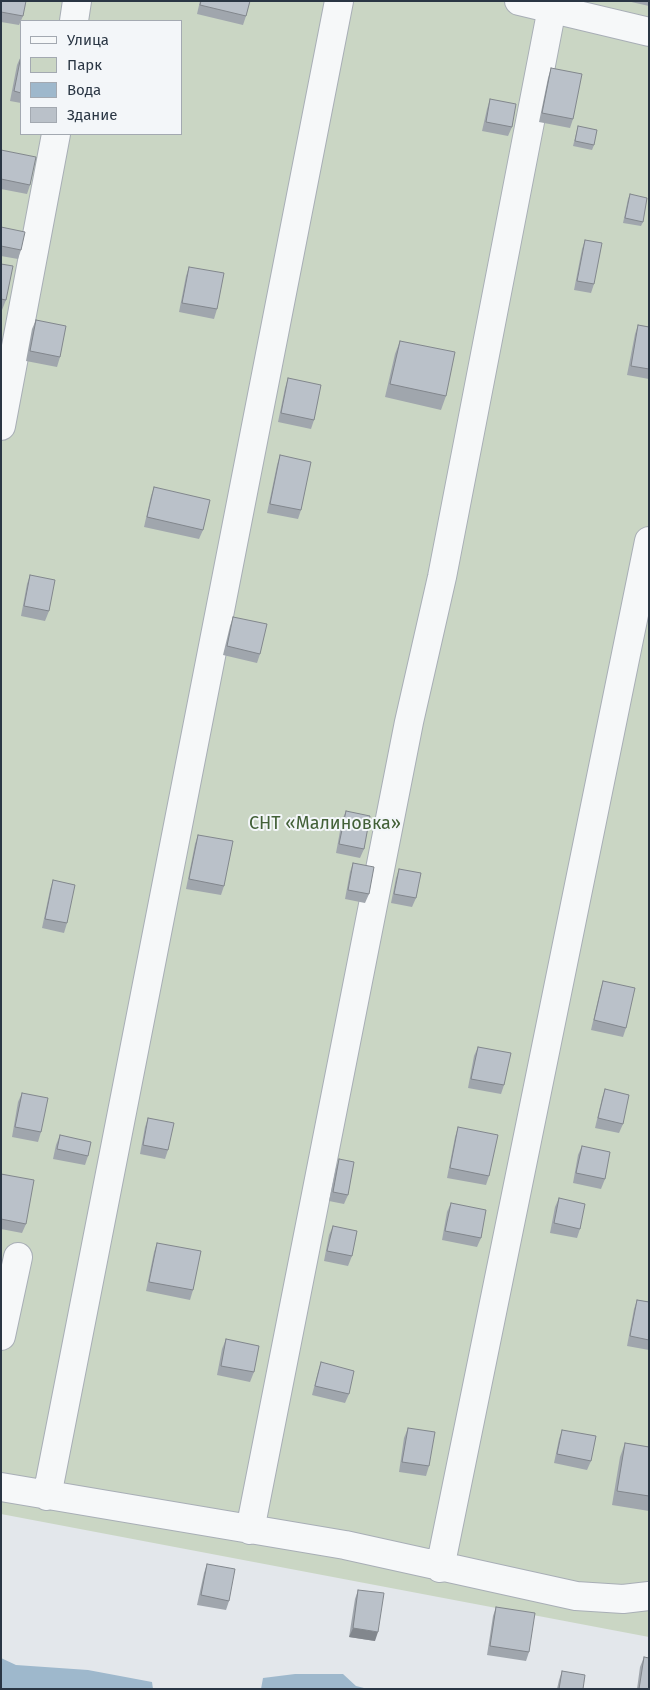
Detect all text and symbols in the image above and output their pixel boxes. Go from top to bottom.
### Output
legend [20,20,182,135]
text: Улица [67,31,109,49]
text: Парк [67,56,102,74]
text: Вода [67,81,101,99]
text: Здание [67,106,117,124]
park label: СНТ «Малиновка» [249,813,401,835]

